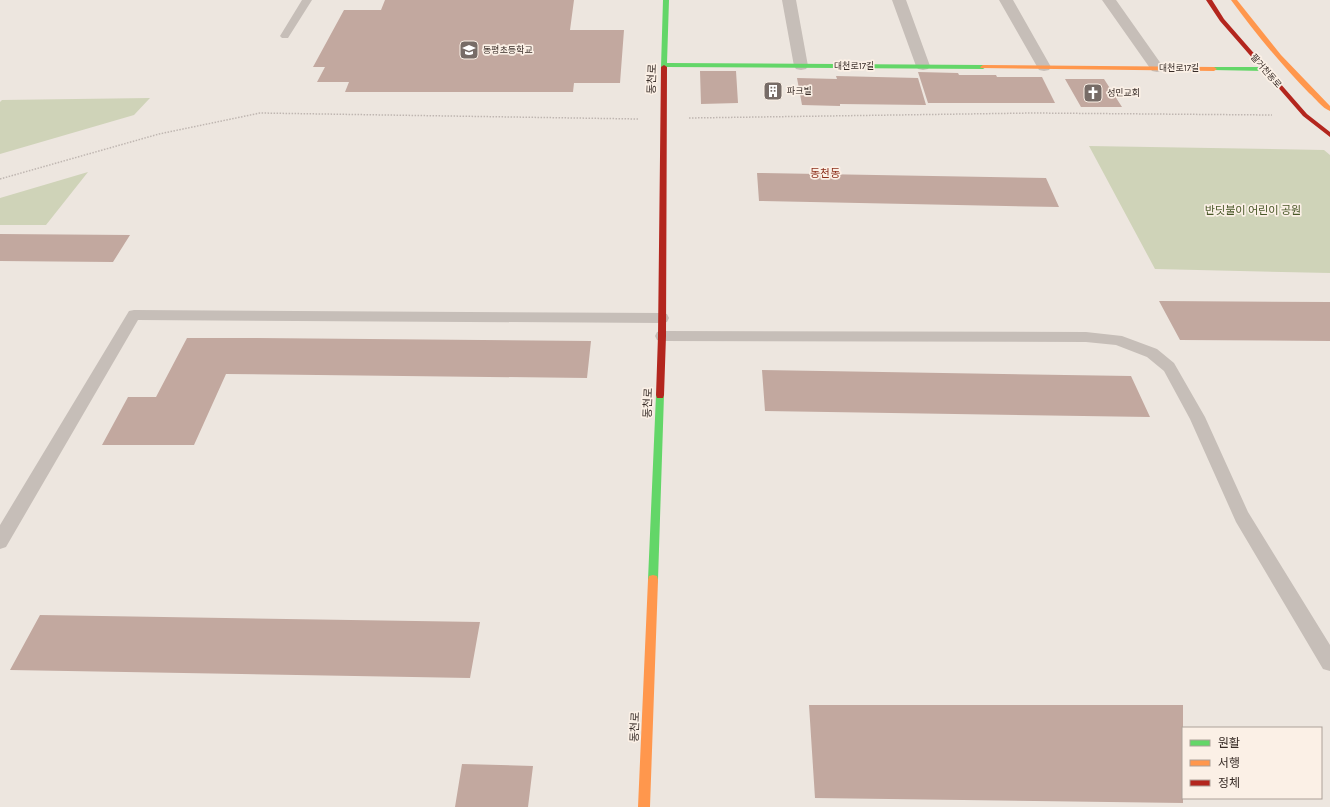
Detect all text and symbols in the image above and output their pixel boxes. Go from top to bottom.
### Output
school or university icon: 동평초등학교 [458,39,480,61]
place label: 동평초등학교 [483,44,533,55]
street label: 팔거천동로 [1249,51,1284,90]
street label: 대천로17길 [834,60,874,71]
street label: 대천로17길 [1159,62,1199,73]
street label: 동천로 [645,64,659,94]
building icon: 파크빌 [762,80,784,102]
church icon: 성민교회 [1082,82,1104,104]
place label: 파크빌 [787,86,812,96]
place label: 성민교회 [1107,88,1140,98]
district label: 동천동 [810,167,840,180]
park label: 반딧불이 어린이 공원 [1205,204,1301,217]
street label: 동천로 [641,388,655,418]
street label: 동천로 [628,712,642,742]
legend [1182,727,1322,799]
text: 원활 [1218,736,1240,750]
text: 서행 [1218,756,1240,770]
text: 정체 [1218,776,1240,790]

